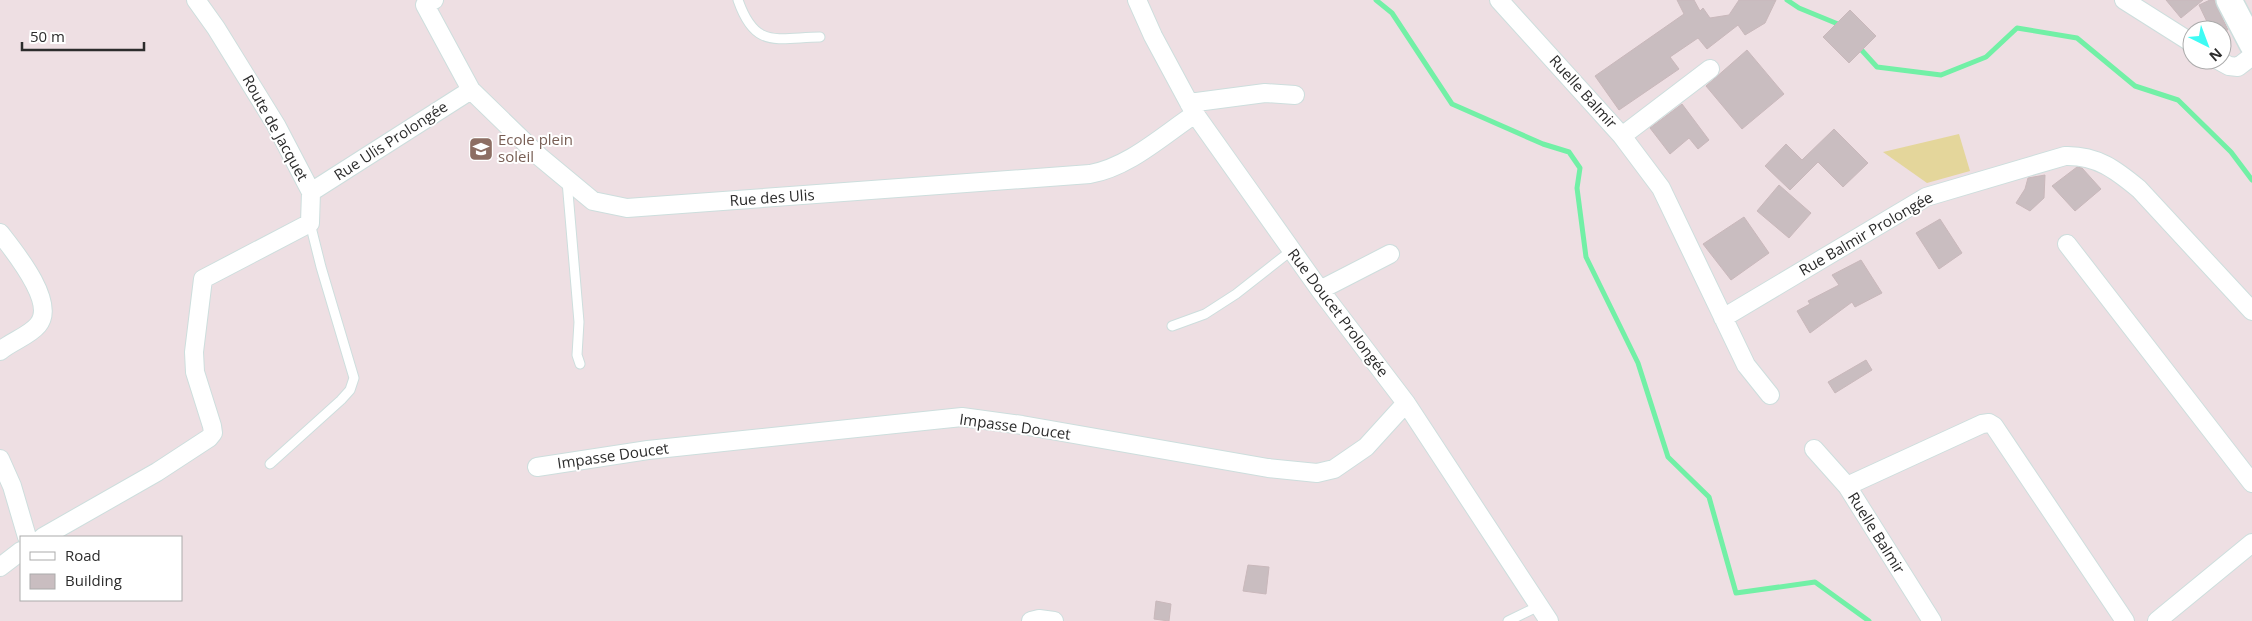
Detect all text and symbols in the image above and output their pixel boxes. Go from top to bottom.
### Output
scale bar [22,20,145,52]
north arrow [2182,20,2232,70]
text: 50 m [30,26,65,46]
text: N [2205,44,2227,66]
street label: Ruelle Balmir [1545,50,1622,132]
street label: Route de Jacquet [238,71,313,184]
street label: Rue Ulis Prolongée [330,96,451,184]
place label: Ecole plein soleil [498,129,573,166]
school or university icon: Ecole plein soleil [468,136,494,162]
street label: Rue des Ulis [729,184,815,210]
street label: Rue Balmir Prolongée [1795,187,1936,280]
street label: Rue Doucet Prolongée [1284,244,1394,381]
street label: Impasse Doucet [958,408,1072,444]
street label: Impasse Doucet [556,437,670,473]
street label: Ruelle Balmir [1844,488,1910,577]
legend [20,536,182,601]
text: Road [65,545,101,565]
text: Building [65,570,122,590]

